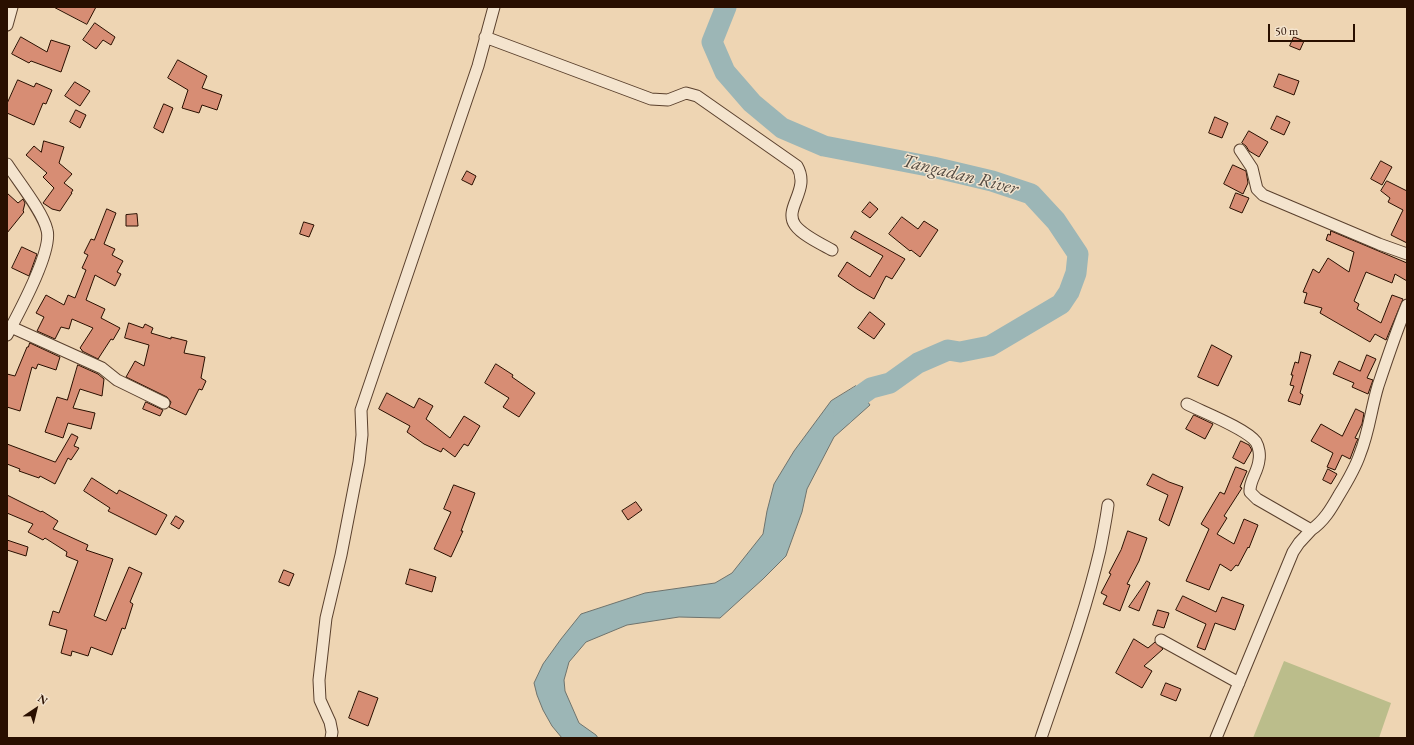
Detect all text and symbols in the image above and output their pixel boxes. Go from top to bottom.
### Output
scale bar [1270,16,1357,42]
text: 50 m [1275,23,1298,39]
water label: Tangadan River [900,150,1020,200]
north arrow [16,689,56,729]
text: N [35,691,51,707]

